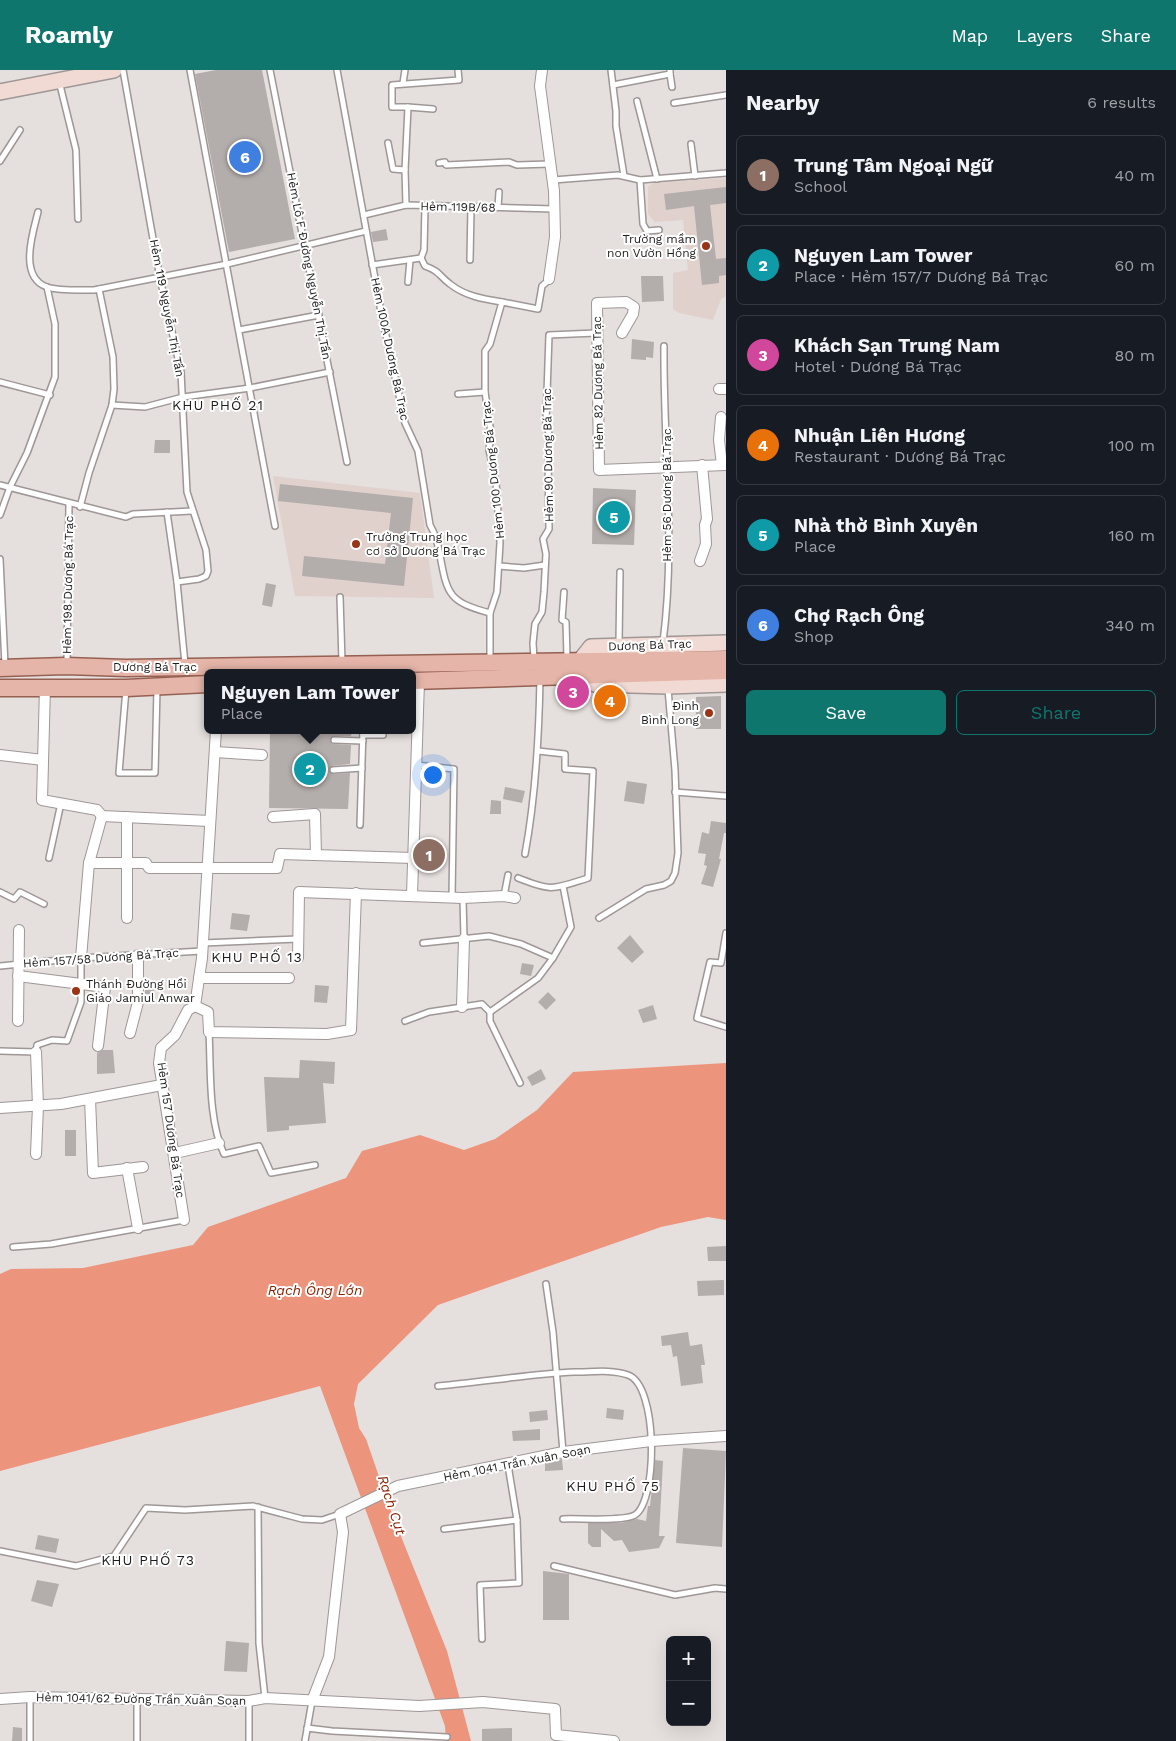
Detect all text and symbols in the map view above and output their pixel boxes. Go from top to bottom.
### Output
text: Roamly [25,21,113,49]
text: Map [951,25,988,46]
text: Layers [1016,25,1073,46]
text: Share [1101,25,1151,46]
text: Nearby [746,90,819,115]
text: 6 results [1087,93,1156,112]
pin: 6 [229,138,261,176]
text: Trung Tâm Ngoại Ngữ [794,154,993,177]
text: 1 [760,166,766,185]
text: 40 m [1115,166,1155,185]
street label: Hẻm Lô F Đường Nguyễn Thị Tần [284,171,334,361]
text: School [794,177,847,196]
street label: Hẻm 119B/68 [420,199,496,215]
place label: Trường mầm non Vườn Hồng [607,232,697,260]
street label: Hẻm 119 Nguyễn Thị Tần [147,238,187,378]
marker: Trường mầm non Vườn Hồng [700,240,712,252]
text: Nguyen Lam Tower [794,244,972,267]
text: 2 [758,256,768,275]
text: 60 m [1115,256,1155,275]
text: Place · Hẻm 157/7 Dương Bá Trạc [794,267,1048,286]
street label: Hẻm 100A Dương Bá Trạc [368,276,412,422]
street label: Hẻm 82 Dương Bá Trạc [590,316,606,450]
text: Khách Sạn Trung Nam [794,334,1000,357]
text: 3 [758,346,768,365]
text: 80 m [1114,346,1155,365]
text: Hotel · Dương Bá Trạc [794,357,962,376]
street label: Hẻm 90 Dương Bá Trạc [540,388,556,522]
district label: KHU PHỐ 21 [172,396,264,413]
street label: Hẻm 100 Dương Bá Trạc [479,400,507,540]
text: Nhuận Liên Hương [794,424,965,447]
street label: Hẻm 56 Dương Bá Trạc [660,428,674,562]
text: 4 [758,436,768,455]
text: 100 m [1108,436,1155,455]
text: Restaurant · Dương Bá Trạc [794,447,1006,466]
pin: 5 [598,498,630,536]
text: Nhà thờ Bình Xuyên [794,514,978,537]
street label: Hẻm 198 Dương Bá Trạc [60,515,76,654]
text: 5 [758,526,768,545]
text: 160 m [1108,526,1155,545]
place label: Trường Trung học cơ sở Dương Bá Trạc [366,530,486,558]
text: Place [794,537,836,556]
marker: Trường Trung học cơ sở Dương Bá Trạc [350,538,362,550]
text: Chợ Rạch Ông [794,604,924,627]
text: 6 [758,616,768,635]
text: 340 m [1105,616,1155,635]
text: Shop [794,627,834,646]
street label: Dương Bá Trạc [608,637,692,653]
street label: Dương Bá Trạc [113,660,197,674]
popup [204,669,416,734]
pin: 3 [557,673,589,711]
text: Nguyen Lam Tower [221,681,399,704]
pin: 4 [594,682,626,720]
button: Save [746,690,946,735]
button: Share [956,690,1156,735]
place label: Đình Bình Long [641,699,700,727]
text: Place [221,704,263,723]
marker: Đình Bình Long [703,707,715,719]
pin: 2 [294,750,326,788]
your location [420,762,446,788]
pin: 1 [413,836,445,874]
street label: Hẻm 157/58 Dương Bá Trạc [23,946,180,970]
district label: KHU PHỐ 13 [211,948,303,965]
place label: Thánh Đường Hồi Giáo Jamiul Anwar [86,977,195,1005]
marker: Thánh Đường Hồi Giáo Jamiul Anwar [70,985,82,997]
street label: Hẻm 157 Dương Bá Trạc [155,1061,188,1199]
water label: Rạch Ông Lớn [268,1282,362,1298]
street label: Hẻm 1041 Trần Xuân Soạn [442,1442,592,1484]
water label: Rạch Cụt [375,1473,409,1537]
district label: KHU PHỐ 75 [566,1477,660,1494]
district label: KHU PHỐ 73 [101,1551,195,1568]
map controls [666,1636,711,1726]
button: + [666,1636,711,1681]
button: − [666,1681,711,1726]
street label: Hẻm 1041/62 Đường Trần Xuân Soạn [36,1690,246,1708]

